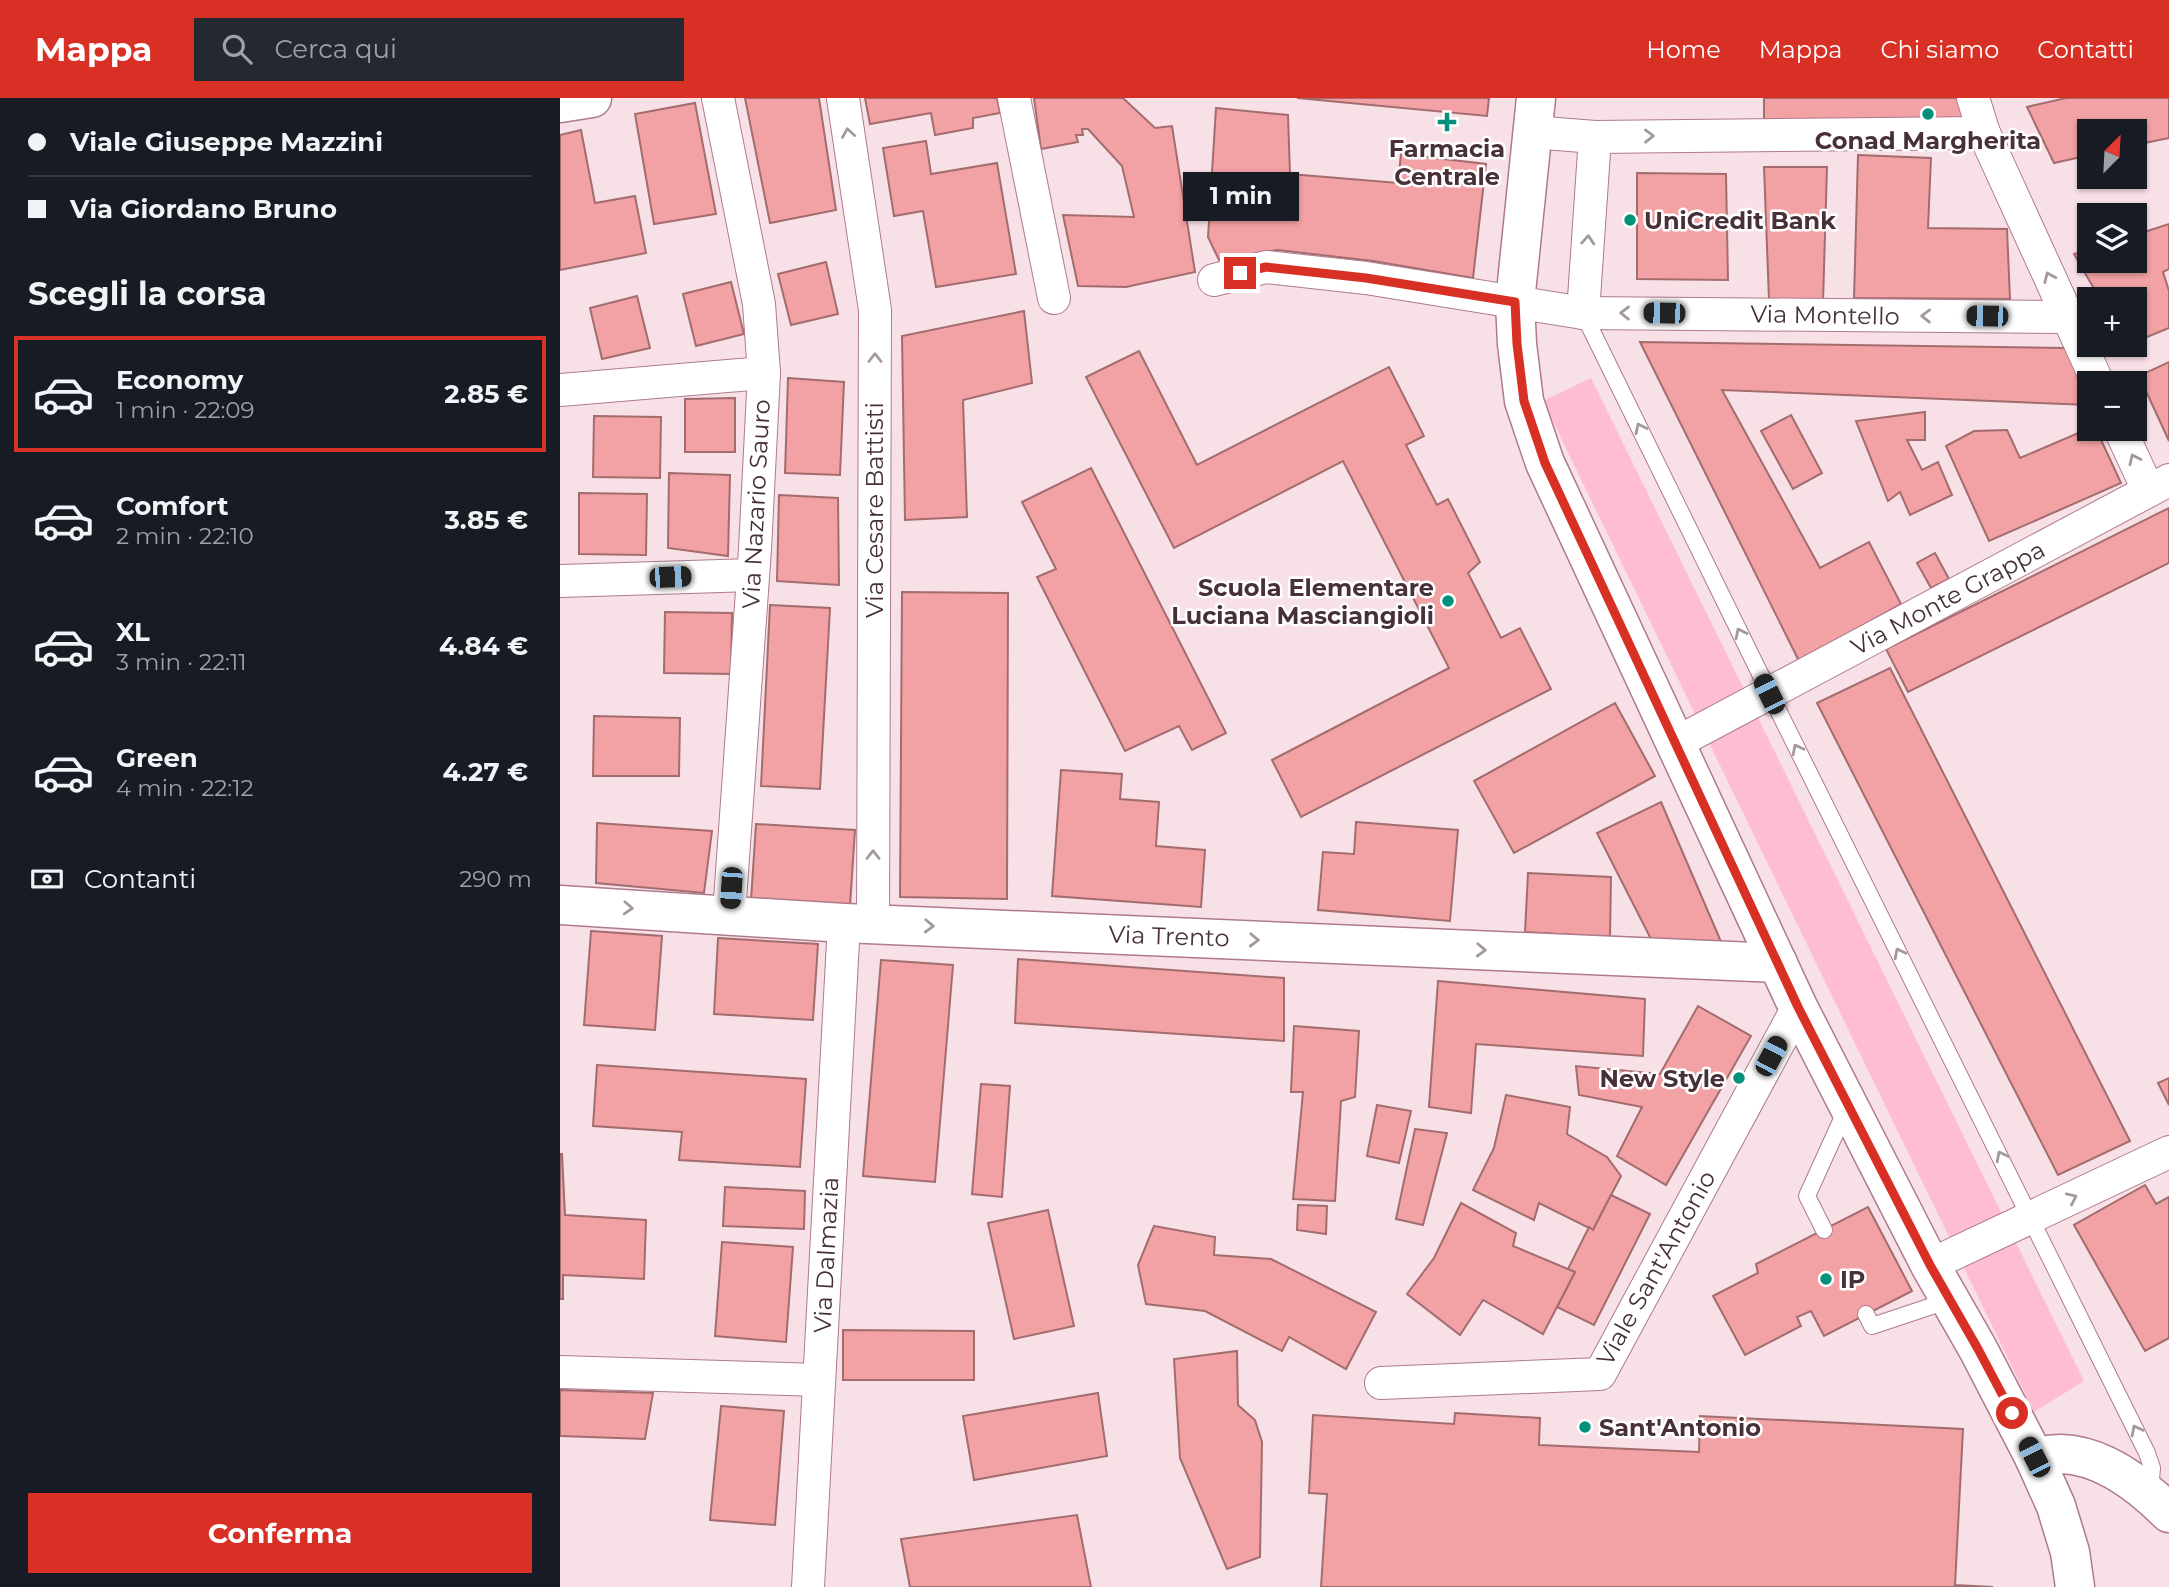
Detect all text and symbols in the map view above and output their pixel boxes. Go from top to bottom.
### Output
search box [194,18,684,81]
text: Mappa [35,29,152,69]
icon: search [218,30,256,68]
text: Cerca qui [274,33,397,65]
text: Home [1646,35,1721,64]
text: Mappa [1759,35,1842,64]
text: Chi siamo [1880,35,1999,64]
text: Contatti [2037,35,2134,64]
marker: Conad Margherita [1920,106,1936,122]
marker: Farmacia Centrale [1439,114,1455,130]
north arrow [2077,119,2147,189]
map controls [2077,119,2147,441]
text: Viale Giuseppe Mazzini [70,126,383,158]
place label: Conad Margherita [1815,126,2041,155]
one-way arrow [841,127,856,139]
one-way arrow [1644,128,1655,144]
place label: Farmacia Centrale [1389,134,1505,191]
callout: 1 min [1182,172,1298,220]
text: 1 min [1210,182,1272,210]
text: Via Giordano Bruno [70,193,337,225]
button: layers [2077,203,2147,273]
place label: UniCredit Bank [1644,206,1836,235]
marker: UniCredit Bank [1622,212,1638,228]
one-way arrow [1580,234,1595,245]
route end [1224,257,1256,289]
one-way arrow [2043,272,2057,284]
text: Scegli la corsa [28,274,267,313]
button: + [2077,287,2147,357]
street label: Via Montello [1750,299,1900,331]
car [1643,302,1686,324]
one-way arrow [1619,305,1629,321]
car [1966,305,2009,327]
one-way arrow [1920,308,1930,324]
one-way arrow [867,353,883,363]
icon: car [32,363,95,426]
text: Economy [116,364,243,396]
button: − [2077,371,2147,441]
text: 2.85 € [444,378,528,410]
text: 1 min · 22:09 [116,396,255,424]
street label: Via Nazario Sauro [736,398,776,610]
street label: Via Cesare Battisti [860,402,889,618]
one-way arrow [1634,423,1648,435]
one-way arrow [2128,454,2142,466]
icon: car [32,489,95,552]
text: Comfort [116,490,228,522]
text: 3.85 € [444,504,528,536]
text: 2 min · 22:10 [116,522,254,550]
street label: Via Monte Grappa [1846,535,2050,661]
car [649,566,692,588]
place label: Scuola Elementare Luciana Masciangioli [1171,573,1434,630]
marker: Scuola Elementare Luciana Masciangioli [1440,593,1456,609]
icon: car [32,615,95,678]
text: XL [116,616,150,648]
one-way arrow [1734,628,1748,640]
text: 4.84 € [439,630,528,662]
text: 3 min · 22:11 [116,648,247,676]
car [1751,671,1788,717]
icon: car [32,741,95,804]
text: Green [116,742,198,774]
one-way arrow [1792,744,1806,757]
text: 4.27 € [443,756,528,788]
text: 4 min · 22:12 [116,774,254,802]
one-way arrow [866,850,881,861]
icon: cash [28,860,66,898]
text: Contanti [84,863,196,895]
text: 290 m [459,865,532,893]
car [720,866,743,910]
one-way arrow [623,901,634,916]
one-way arrow [923,918,934,933]
street label: Via Trento [1108,919,1230,953]
one-way arrow [1249,933,1260,948]
one-way arrow [1476,942,1487,957]
one-way arrow [1894,948,1908,960]
car [1752,1033,1791,1079]
place label: New Style [1600,1064,1725,1093]
marker: New Style [1731,1070,1747,1086]
one-way arrow [1996,1151,2010,1163]
street label: Viale Sant'Antonio [1590,1165,1722,1371]
street label: Via Dalmazia [807,1176,845,1334]
one-way arrow [2065,1192,2077,1206]
place label: IP [1840,1265,1865,1294]
marker: IP [1818,1271,1834,1287]
route start [1996,1397,2028,1429]
place label: Sant'Antonio [1599,1413,1761,1442]
marker: Sant'Antonio [1577,1419,1593,1435]
one-way arrow [2130,1425,2144,1437]
car [2016,1434,2053,1480]
button: Conferma [28,1493,532,1573]

